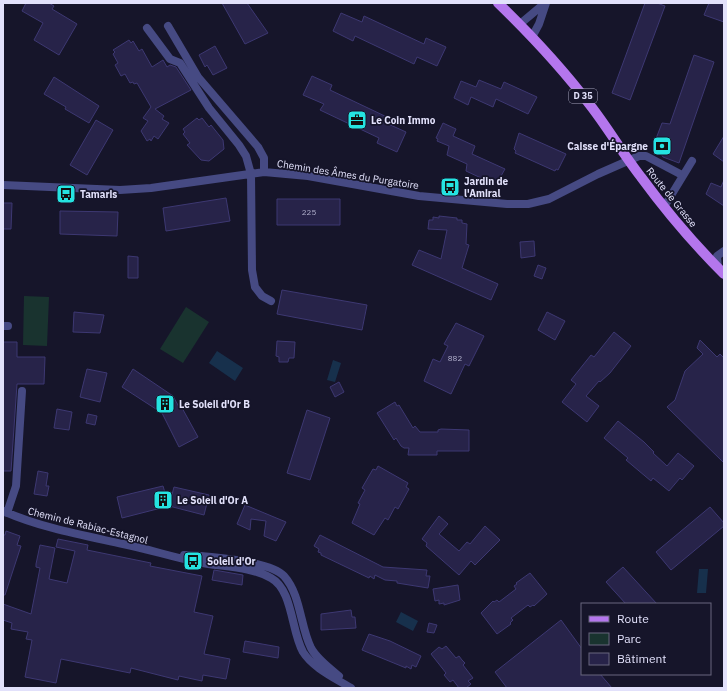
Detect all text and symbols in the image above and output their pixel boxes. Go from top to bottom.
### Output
road number: D 35 [569,89,597,103]
office icon: Le Coin Immo [346,109,368,131]
place label: Le Coin Immo [371,114,436,127]
bank icon: Caisse d'Épargne [651,135,673,157]
place label: Caisse d'Épargne [567,138,648,153]
street label: Chemin des Âmes du Purgatoire [276,157,420,192]
street label: Route de Grasse [643,165,700,230]
place label: Jardin de l'Amiral [464,175,509,200]
bus stop icon: Jardin de l'Amiral [439,176,461,198]
bus stop icon: Tamaris [55,183,77,205]
place label: Tamaris [80,188,117,201]
house number: 225 [302,207,316,217]
house number: 882 [448,353,462,363]
building icon: Le Soleil d'Or B [154,393,176,415]
place label: Le Soleil d'Or B [179,398,250,411]
building icon: Le Soleil d'Or A [152,489,174,511]
place label: Le Soleil d'Or A [177,494,248,507]
street label: Chemin de Rabiac-Estagnol [26,504,150,547]
bus stop icon: Soleil d'Or [182,550,204,572]
place label: Soleil d'Or [207,555,256,568]
legend [581,603,711,675]
text: Route [617,611,649,626]
text: Parc [617,631,641,646]
text: Bâtiment [617,651,667,666]

